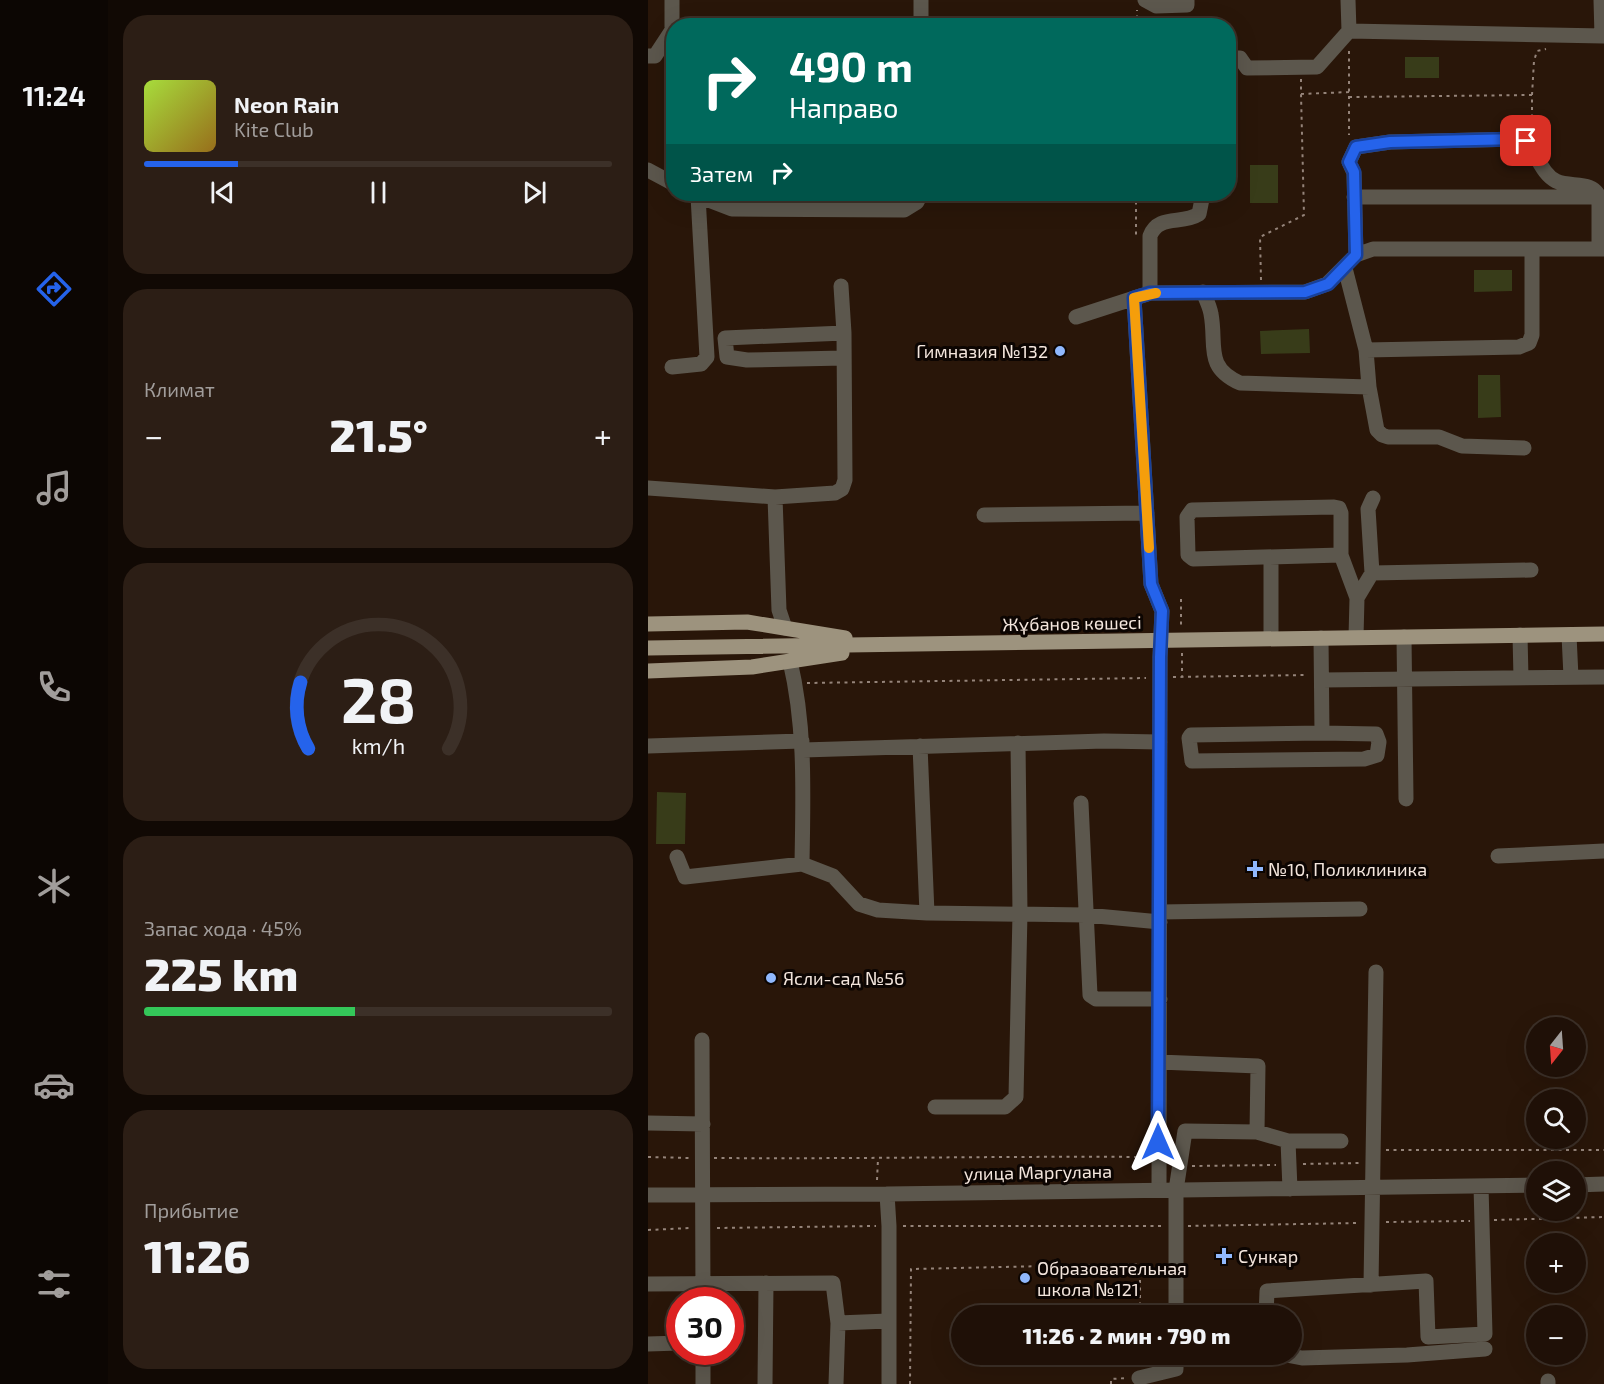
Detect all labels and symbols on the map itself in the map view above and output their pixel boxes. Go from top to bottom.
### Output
pin [1500,115,1551,166]
place label: Гимназия №132 [916,340,1048,362]
marker: Гимназия №132 [1053,344,1067,358]
street label: Жұбанов көшесі [1002,611,1142,635]
place label: №10, Поликлиника [1268,858,1427,880]
marker: №10, Поликлиника [1246,860,1264,878]
place label: Ясли-сад №56 [783,967,904,989]
marker: Ясли-сад №56 [764,971,778,985]
north arrow [1526,1017,1586,1077]
position arrow [1126,1110,1190,1174]
street label: улица Маргулана [964,1160,1112,1184]
place label: Сункар [1238,1245,1298,1267]
marker: Сункар [1215,1247,1233,1265]
place label: Образовательная школа №121 [1037,1257,1187,1300]
marker: Образовательная школа №121 [1018,1271,1032,1285]
speed limit sign: 30 [666,1287,744,1365]

